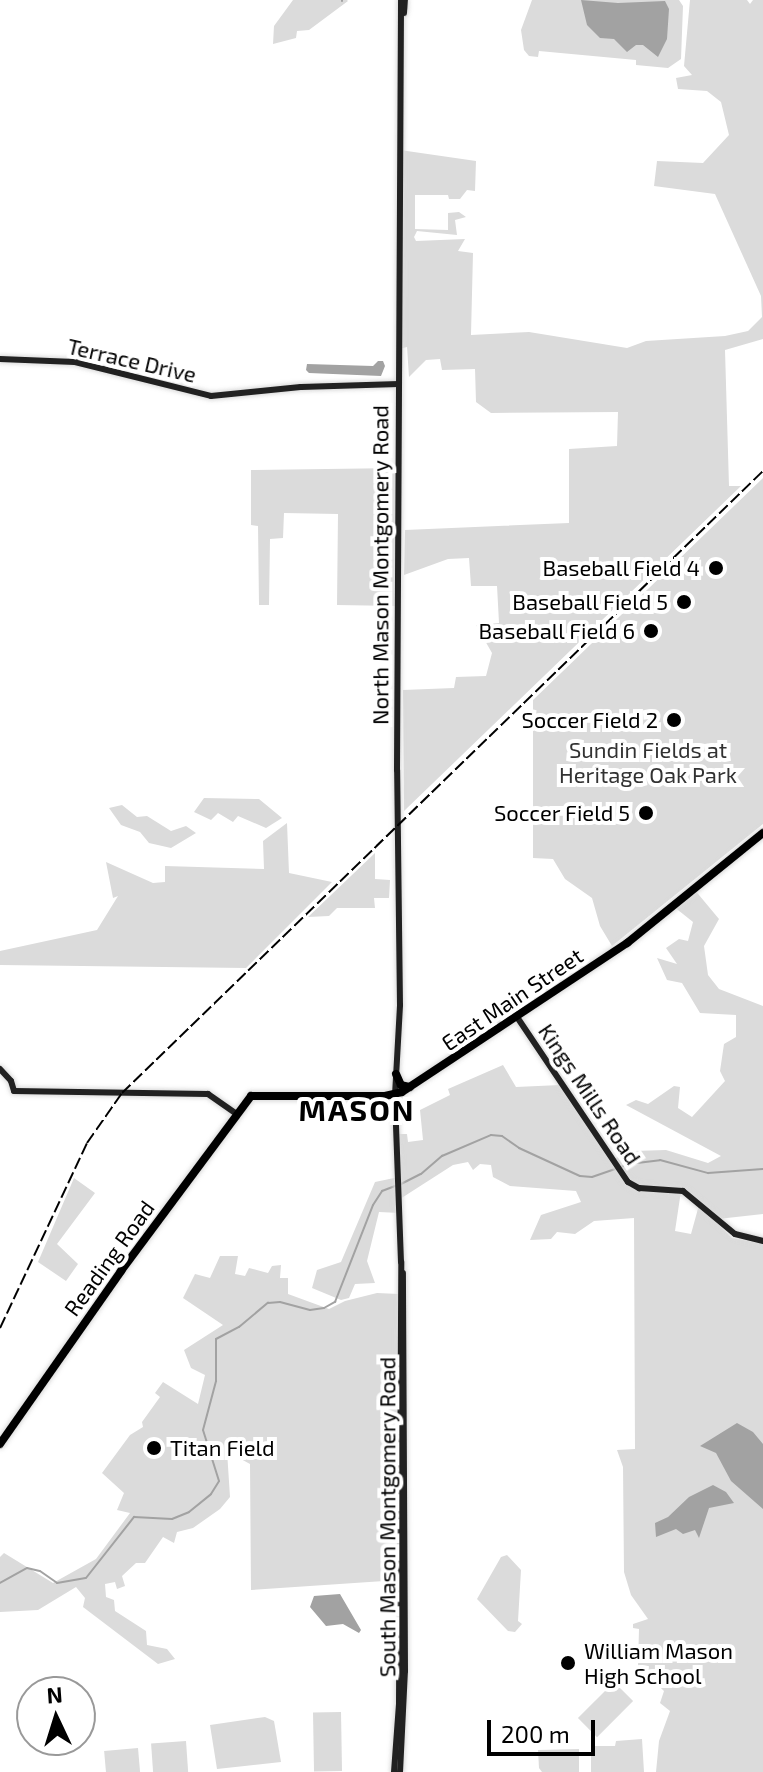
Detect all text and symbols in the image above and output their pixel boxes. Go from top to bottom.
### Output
street label: Terrace Drive [65,332,199,388]
street label: North Mason Montgomery Road [367,405,393,725]
place label: Baseball Field 4 [542,555,700,581]
marker: Baseball Field 4 [707,559,725,577]
place label: Baseball Field 5 [512,589,668,615]
marker: Baseball Field 5 [675,593,693,611]
place label: Baseball Field 6 [478,618,635,644]
marker: Baseball Field 6 [642,622,660,640]
place label: Soccer Field 2 [521,707,658,733]
marker: Soccer Field 2 [665,711,683,729]
park label: Sundin Fields at Heritage Oak Park [559,736,737,788]
place label: Soccer Field 5 [493,800,630,826]
marker: Soccer Field 5 [637,804,655,822]
street label: East Main Street [436,942,588,1056]
street label: Kings Mills Road [533,1019,647,1169]
district label: MASON [299,1091,415,1127]
street label: Reading Road [58,1195,160,1321]
street label: South Mason Montgomery Road [374,1357,400,1677]
place label: Titan Field [170,1435,275,1461]
marker: Titan Field [145,1439,163,1457]
place label: William Mason High School [584,1637,733,1688]
marker: William Mason High School [559,1654,577,1672]
north arrow [16,1676,96,1756]
text: N [46,1681,63,1708]
scale bar [491,1704,599,1754]
text: 200 m [501,1719,570,1748]

